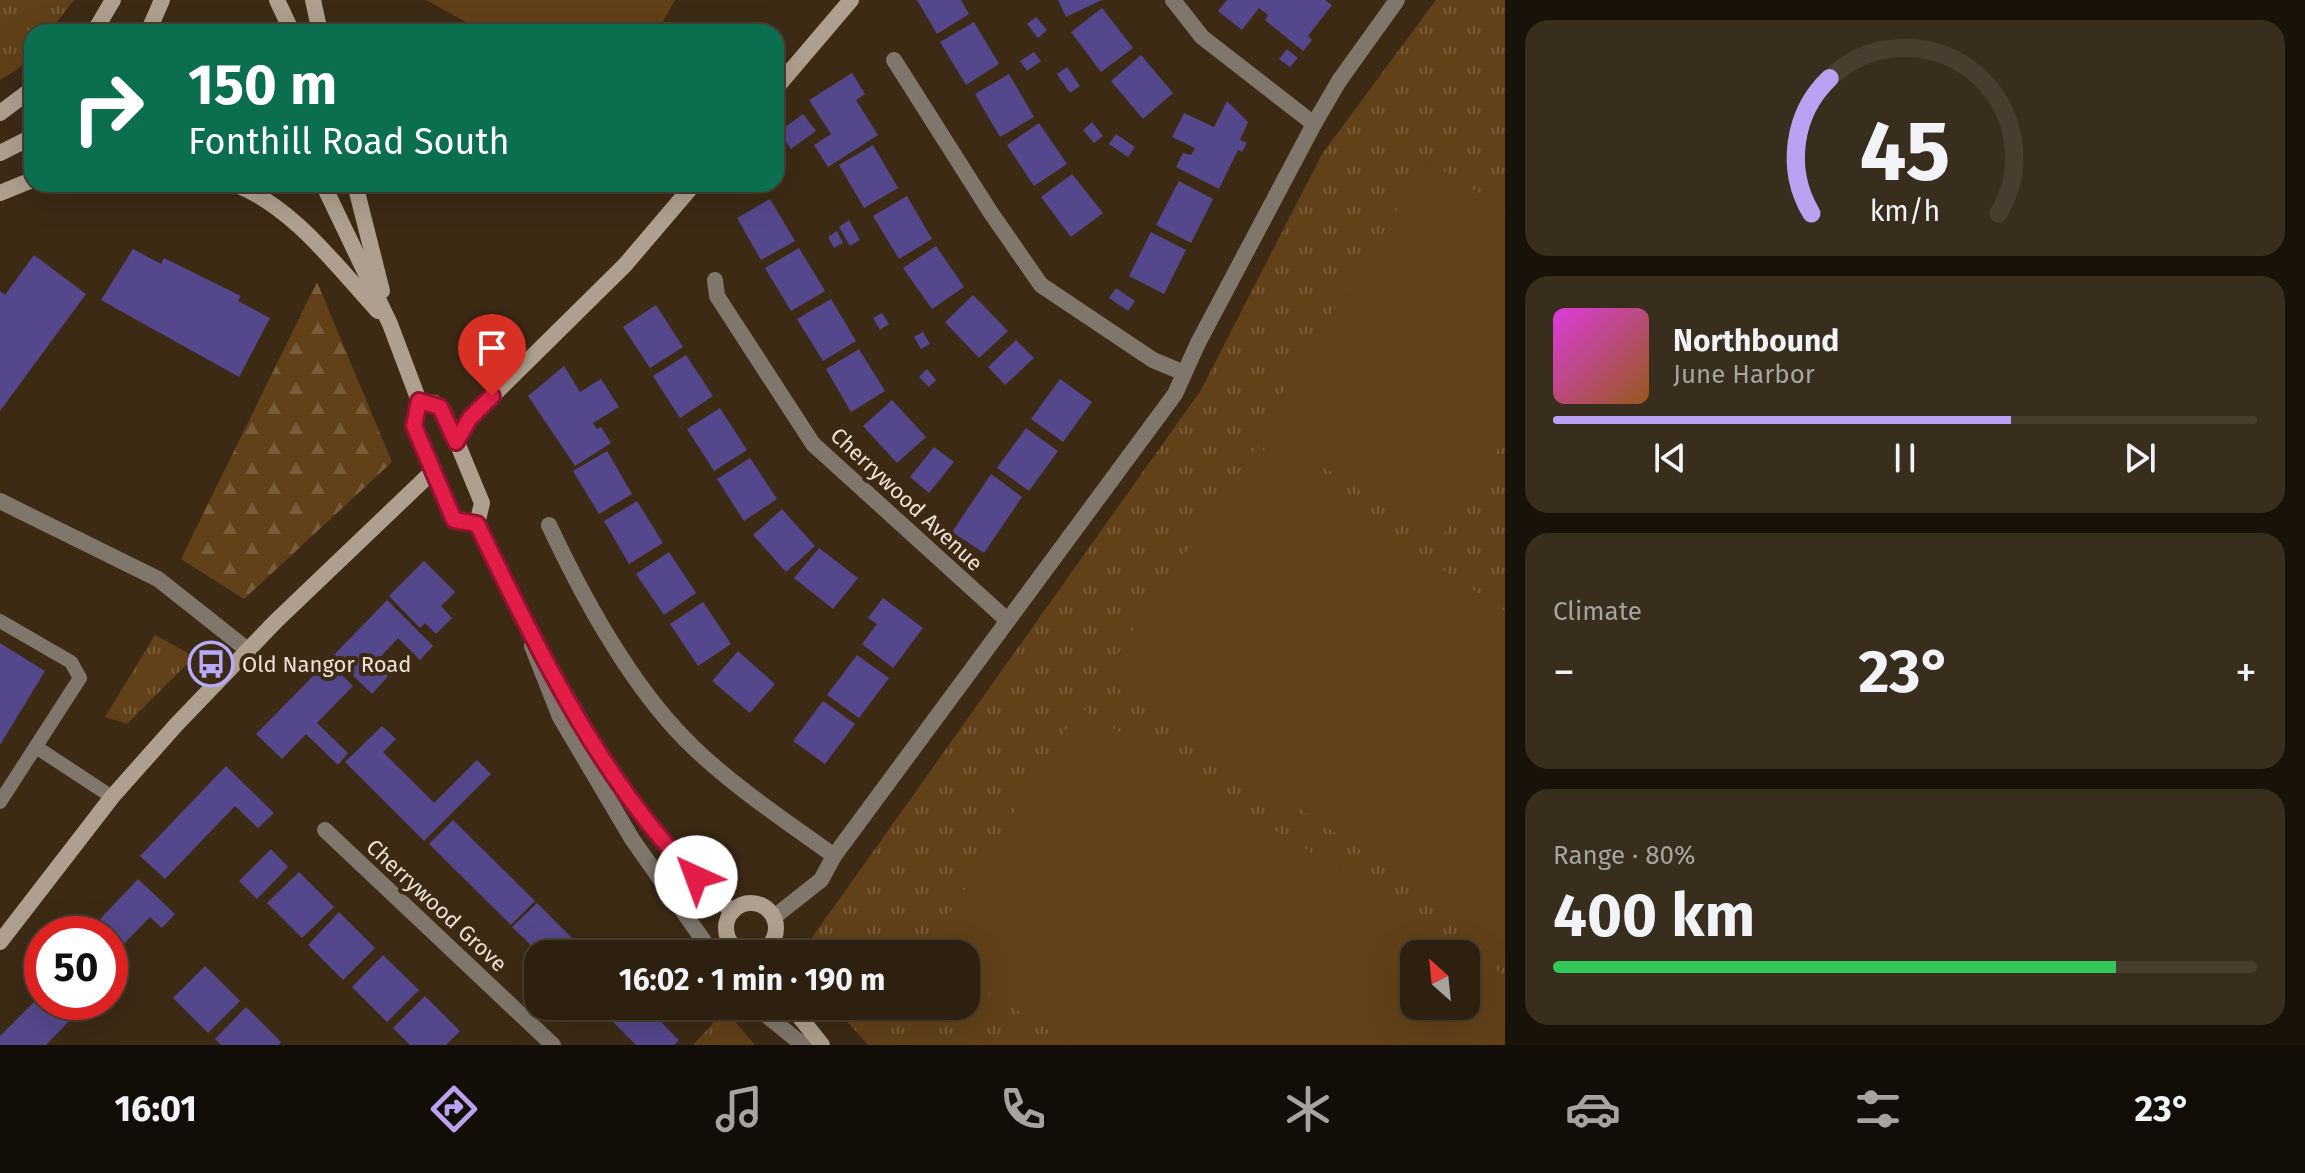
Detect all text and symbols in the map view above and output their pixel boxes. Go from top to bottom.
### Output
text: 150 m [188,52,337,119]
icon: right [56,56,160,160]
text: 45 [1860,102,1950,202]
text: Fonthill Road South [188,120,510,164]
text: km/h [1870,194,1940,229]
pin [458,314,526,396]
text: Northbound [1673,323,1839,359]
icon: arrive [470,326,514,370]
text: June Harbor [1673,359,1815,390]
street label: Cherrywood Avenue [825,422,988,577]
icon: previous [1648,436,1692,480]
icon: pause [1883,436,1927,480]
icon: next [2118,436,2162,480]
text: Climate [1553,596,1642,627]
text: 23° [1858,636,1952,708]
bus stop icon: Old Nangor Road [187,640,235,688]
text: − [1553,646,1575,699]
text: + [2235,646,2257,699]
place label: Old Nangor Road [242,651,411,678]
street label: Cherrywood Grove [361,833,513,977]
position arrow [654,835,738,919]
text: Range · 80% [1553,840,1695,871]
text: 400 km [1553,880,1755,952]
speed limit sign: 50 [24,916,128,1020]
north arrow [1400,940,1480,1020]
map controls [1400,940,1480,1020]
text: 16:02 · 1 min · 190 m [619,962,885,998]
icon: directions [426,1081,482,1137]
icon: music [711,1081,767,1137]
icon: phone [995,1081,1051,1137]
icon: climate [1280,1081,1336,1137]
icon: car [1565,1081,1621,1137]
icon: filters [1850,1081,1906,1137]
text: 16:01 [114,1087,197,1131]
text: 23° [2135,1087,2191,1131]

